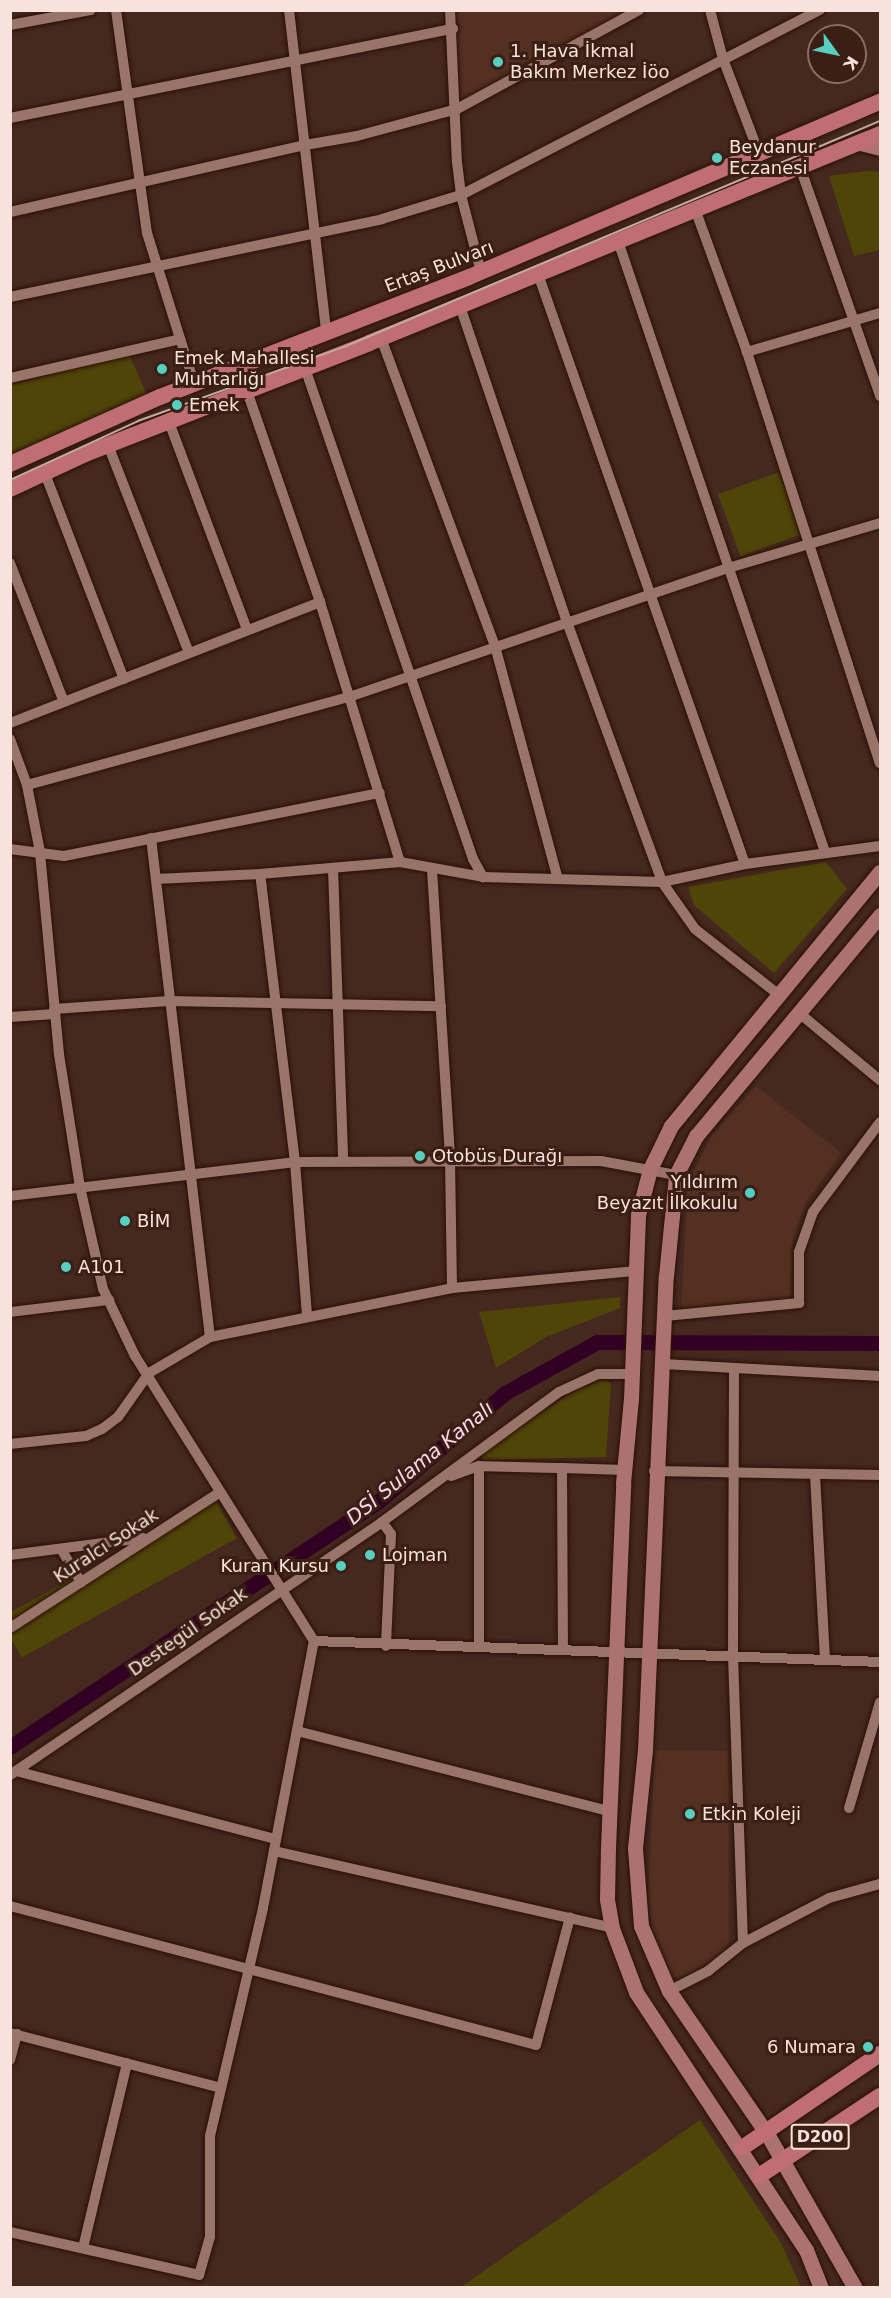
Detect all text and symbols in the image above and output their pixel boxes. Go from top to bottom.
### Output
north arrow [807,24,867,84]
place label: 1. Hava İkmal Bakım Merkez İöo [510,41,669,84]
text: K [839,53,862,73]
marker: 1. Hava İkmal Bakım Merkez İöo [491,55,505,69]
place label: Beydanur Eczanesi [729,137,816,180]
marker: Beydanur Eczanesi [710,151,724,165]
street label: Ertaş Bulvarı [382,236,496,298]
place label: Emek Mahallesi Muhtarlığı [174,348,315,391]
marker: Emek Mahallesi Muhtarlığı [155,362,169,376]
place label: Emek [189,394,239,416]
marker: Emek [170,398,184,412]
place label: Otobüs Durağı [432,1145,562,1167]
marker: Otobüs Durağı [413,1149,427,1163]
place label: Yıldırım Beyazıt İlkokulu [597,1172,738,1214]
marker: Yıldırım Beyazıt İlkokulu [743,1186,757,1200]
place label: BİM [137,1210,170,1232]
marker: BİM [118,1214,132,1228]
place label: A101 [78,1256,125,1278]
marker: A101 [59,1260,73,1274]
water label: DSİ Sulama Kanalı [342,1396,498,1530]
street label: Kuralcı Sokak [50,1504,162,1588]
place label: Lojman [382,1544,448,1566]
marker: Lojman [363,1548,377,1562]
place label: Kuran Kursu [221,1555,329,1577]
marker: Kuran Kursu [334,1559,348,1573]
street label: Destegül Sokak [124,1583,252,1681]
place label: Etkin Koleji [702,1803,801,1825]
marker: Etkin Koleji [683,1807,697,1821]
place label: 6 Numara [767,2036,856,2058]
marker: 6 Numara [861,2040,875,2054]
road number: D200 [790,2124,850,2150]

